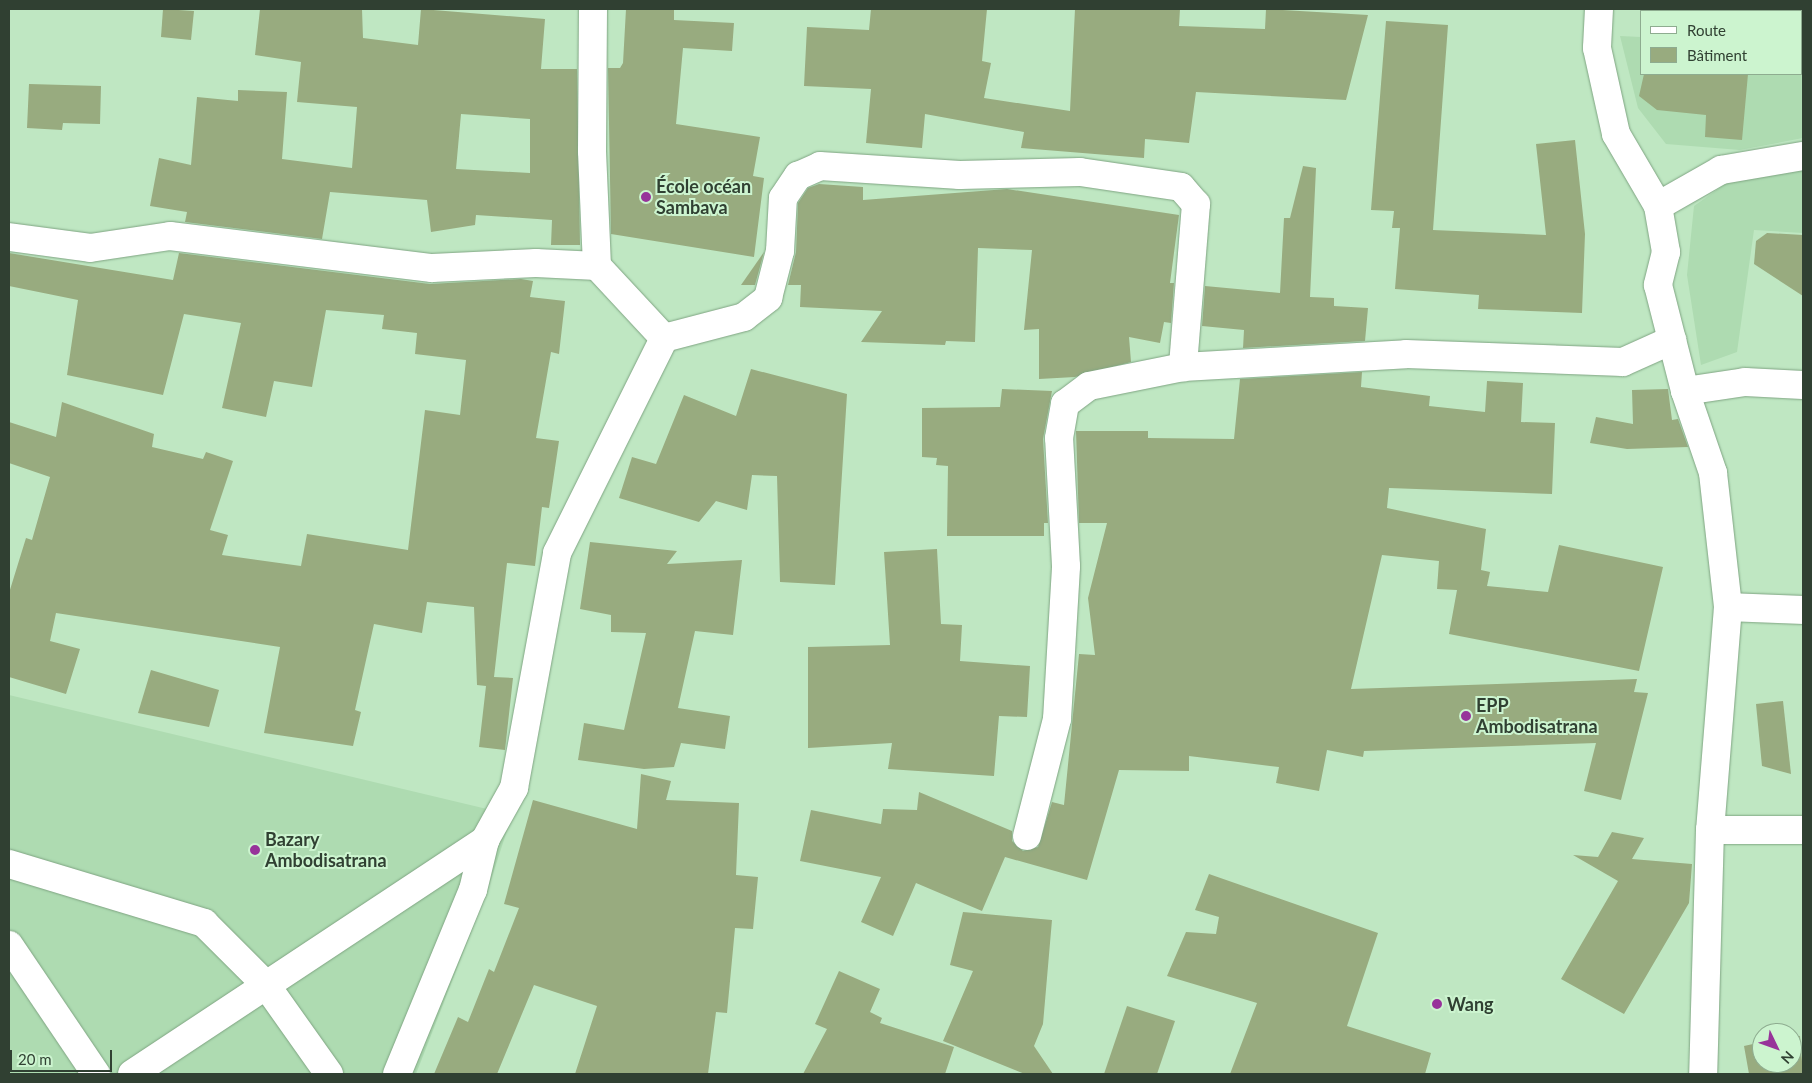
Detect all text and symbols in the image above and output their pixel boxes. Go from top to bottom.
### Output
legend [1640,10,1802,75]
text: Route [1687,21,1726,39]
text: Bâtiment [1687,46,1747,64]
place label: École océan Sambava [656,176,751,218]
marker: École océan Sambava [640,191,652,203]
place label: EPP Ambodisatrana [1476,695,1598,738]
marker: EPP Ambodisatrana [1460,710,1472,722]
place label: Bazary Ambodisatrana [265,829,387,872]
marker: Bazary Ambodisatrana [249,844,261,856]
place label: Wang [1447,993,1494,1015]
marker: Wang [1431,998,1443,1010]
north arrow [1752,1023,1802,1073]
scale bar [12,1040,115,1072]
text: N [1778,1048,1798,1067]
text: 20 m [18,1050,52,1068]

